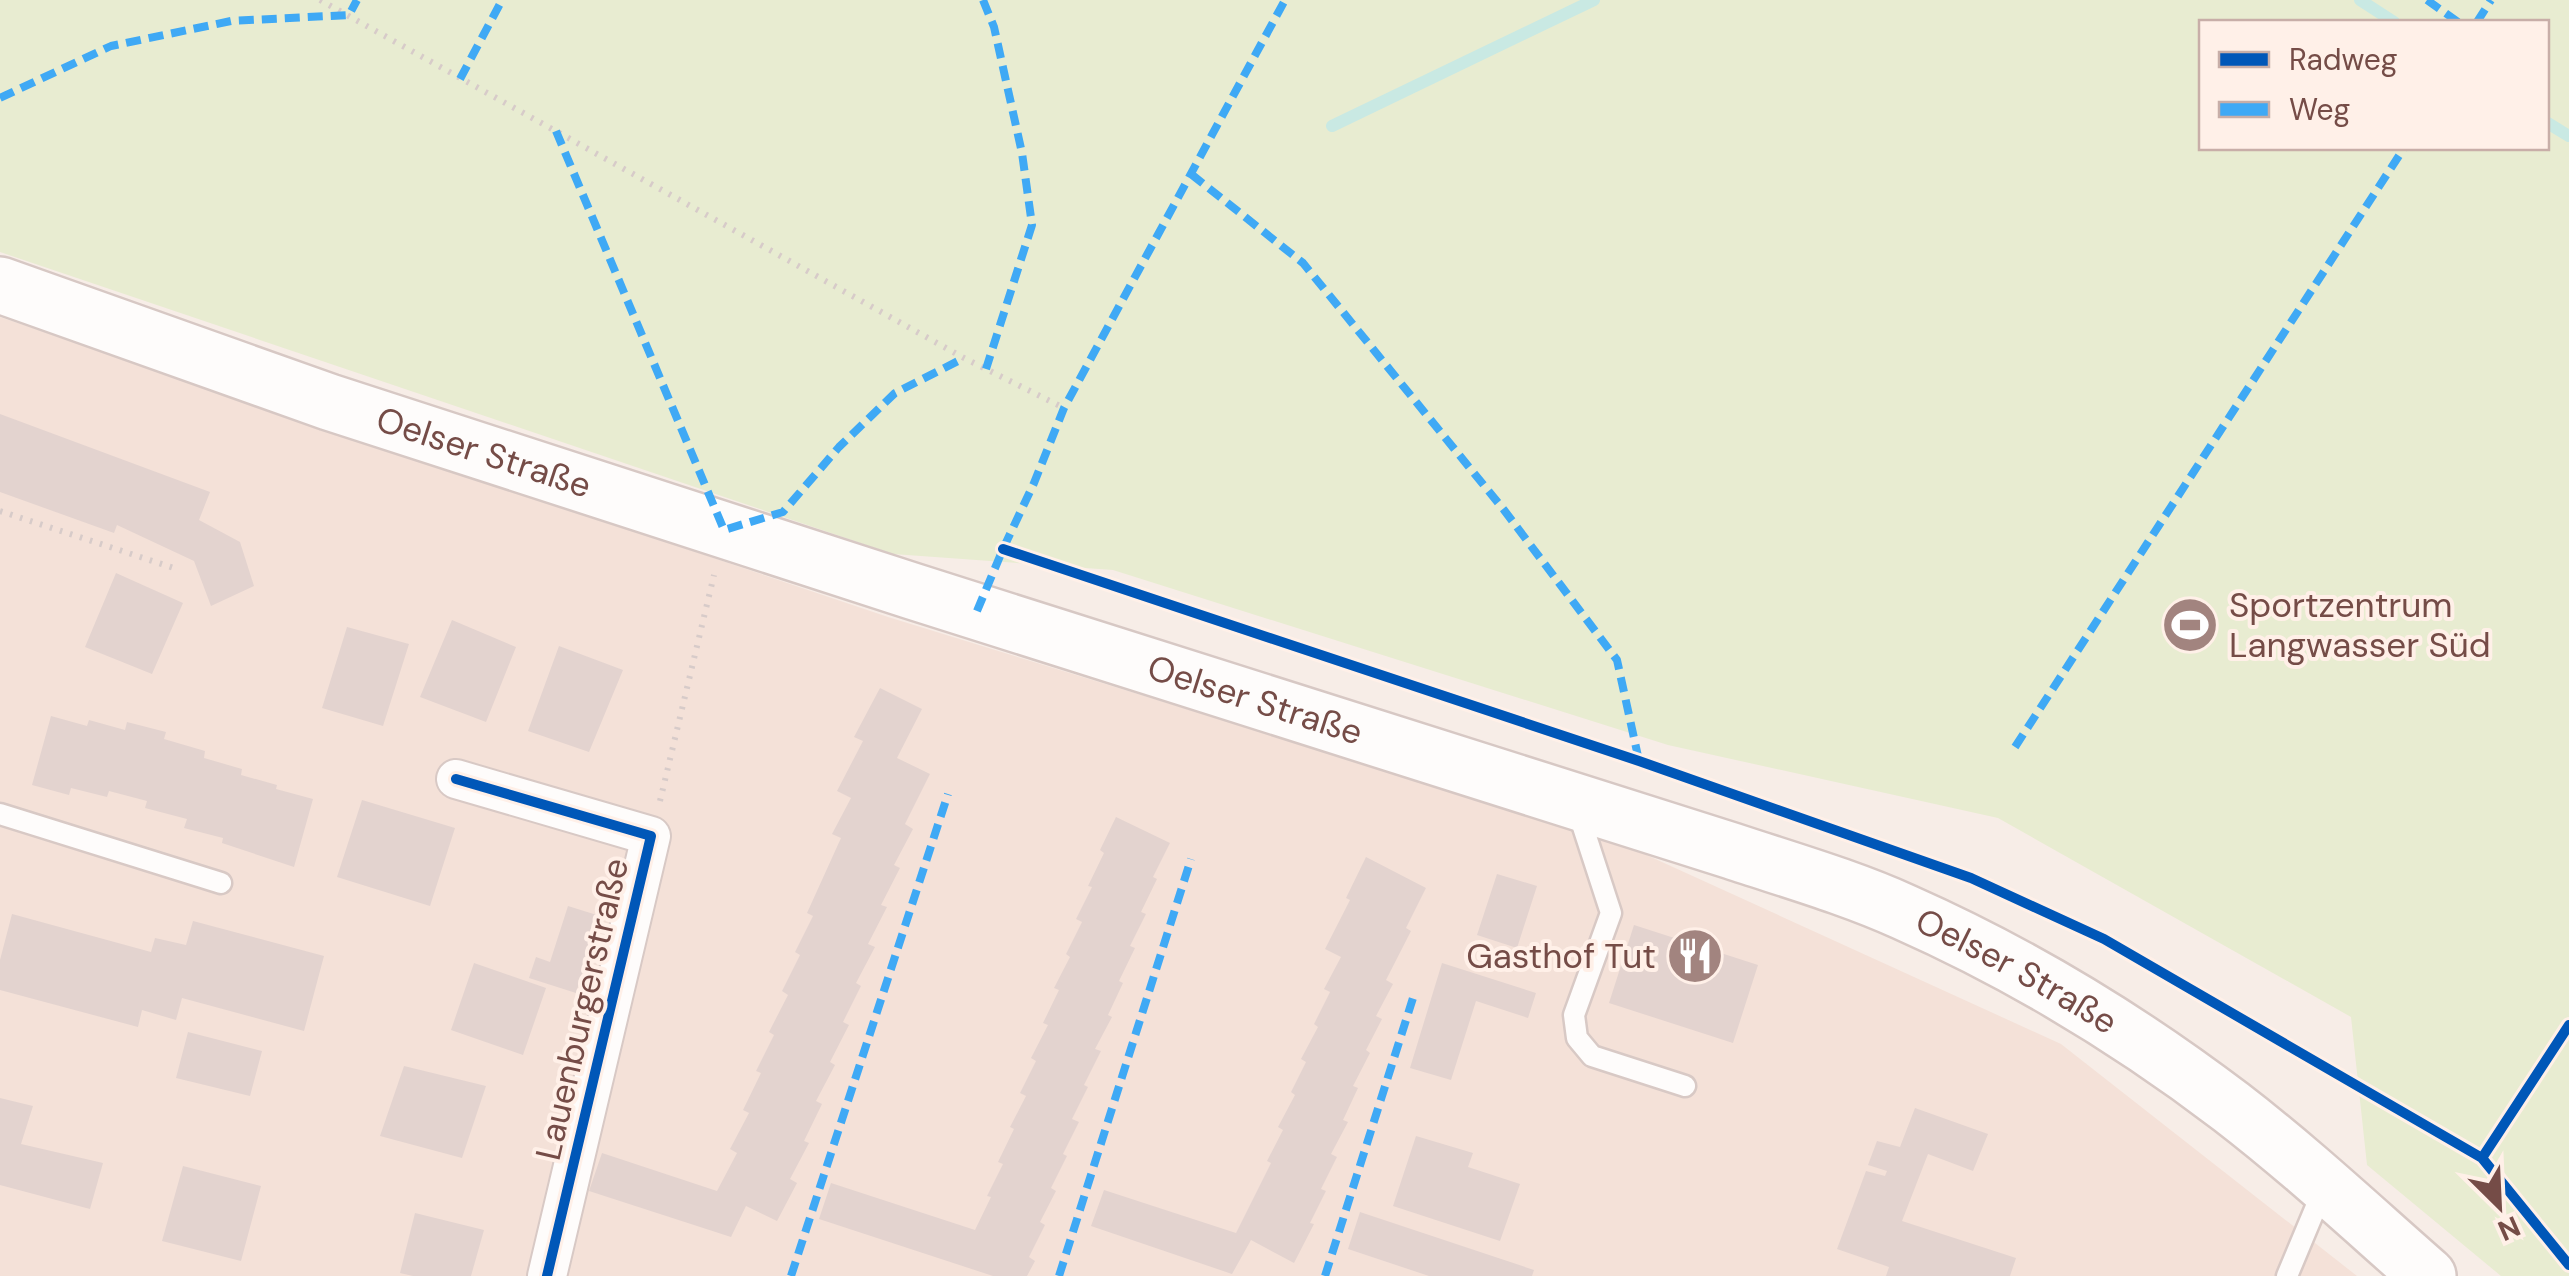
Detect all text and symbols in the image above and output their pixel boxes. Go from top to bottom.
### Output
legend [2199,20,2549,150]
text: Radweg [2289,40,2398,79]
text: Weg [2289,90,2350,129]
street label: Oelser Straße [371,396,597,508]
place label: Sportzentrum Langwasser Süd [2229,582,2491,668]
sports icon: Sportzentrum Langwasser Süd [2160,595,2220,655]
street label: Oelser Straße [1142,644,1368,755]
street label: Lauenburgerstraße [525,853,639,1165]
street label: Oelser Straße [1908,897,2126,1045]
restaurant icon: Gasthof Tut [1665,926,1725,986]
place label: Gasthof Tut [1466,933,1656,979]
north arrow [2449,1156,2549,1256]
text: N [2492,1207,2526,1249]

